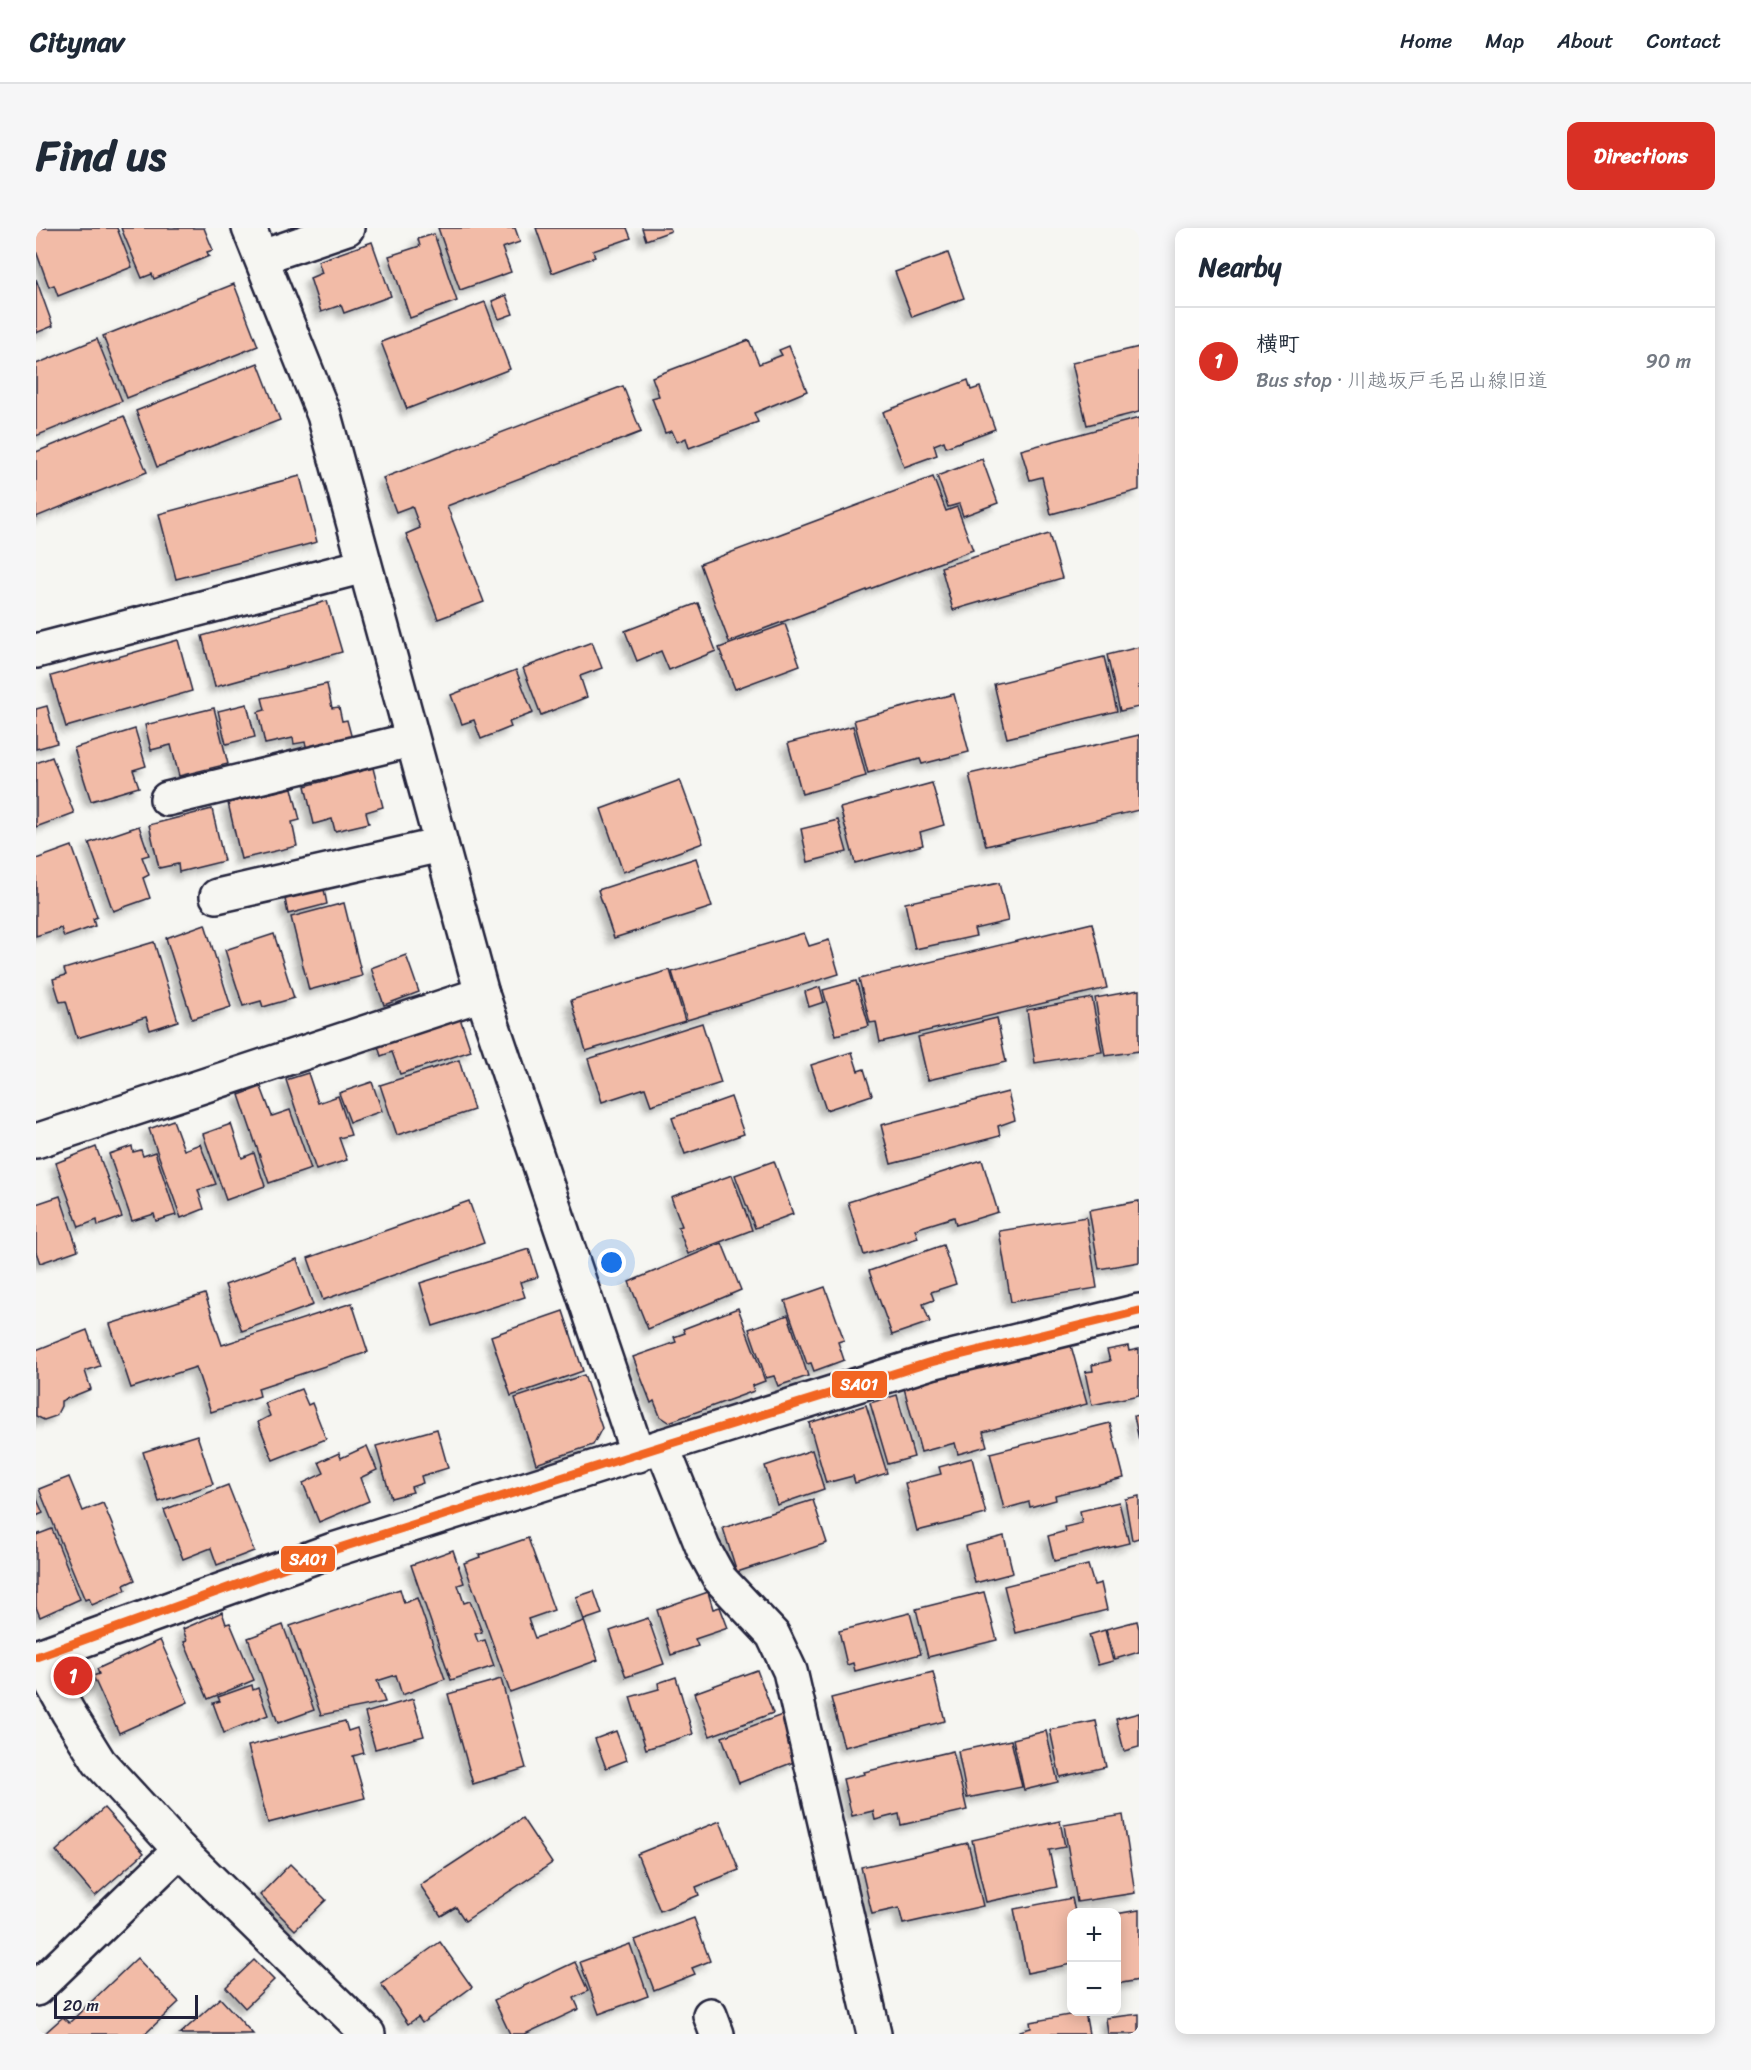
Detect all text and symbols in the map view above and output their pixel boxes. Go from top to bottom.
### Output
text: Citynav [30,17,124,66]
text: Home [1400,22,1452,60]
text: Map [1485,22,1524,60]
text: About [1557,22,1614,60]
text: Contact [1647,22,1721,60]
text: Find us [36,119,166,193]
button: Directions [1567,122,1715,190]
text: Nearby [1199,244,1281,290]
text: 横町 [1256,324,1300,363]
text: 1 [1214,344,1223,379]
text: 90 m [1646,344,1691,379]
text: Bus stop · 川越坂戸毛呂山線旧道 [1256,363,1547,398]
your location [597,1248,626,1277]
line badge: SA01 [831,1370,888,1399]
text: SA01 [839,1370,878,1399]
line badge: SA01 [280,1545,336,1573]
text: SA01 [288,1545,327,1574]
pin: 1 [54,1654,93,1698]
map controls [1067,1908,1121,2016]
button: + [1067,1908,1121,1962]
button: − [1067,1962,1121,2016]
text: 20 m [63,1991,99,2020]
scale bar [54,1992,198,2020]

